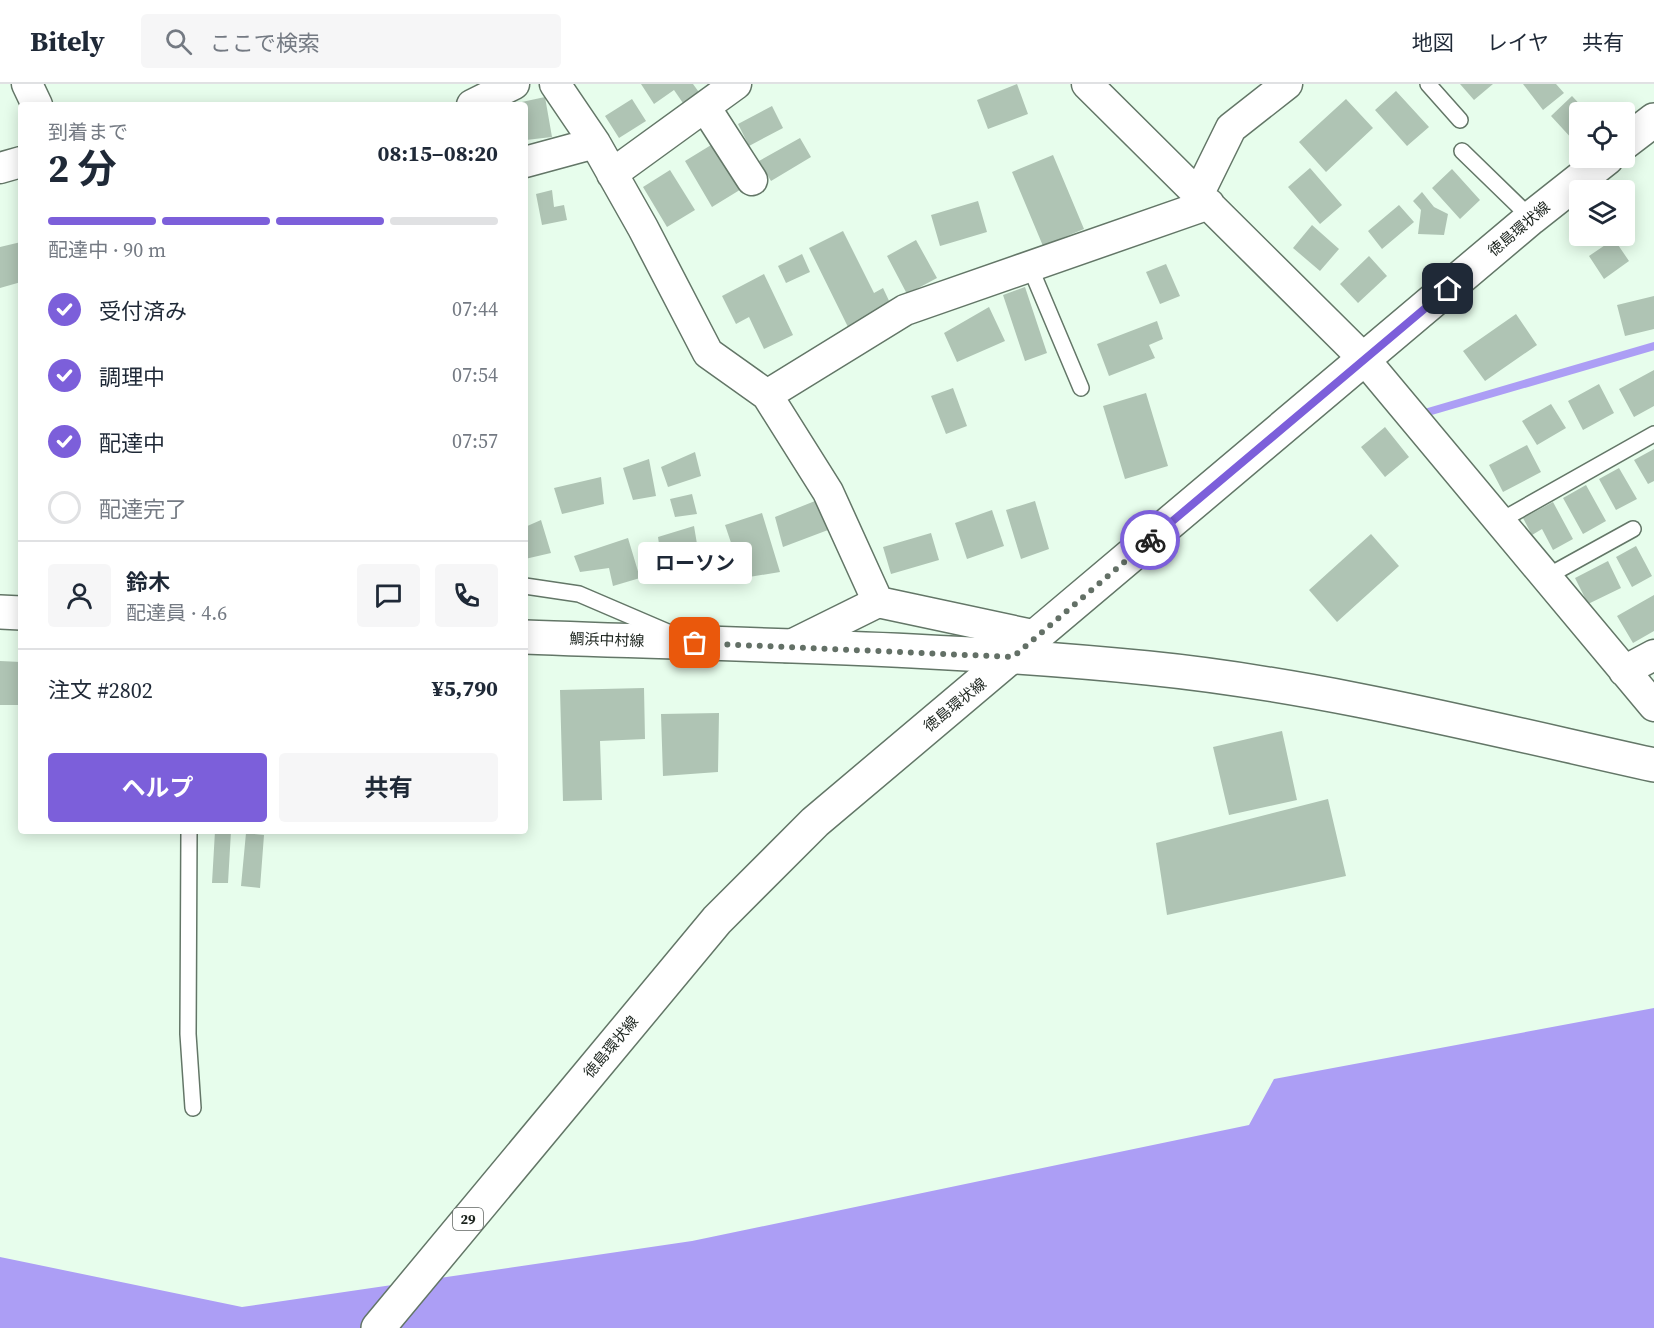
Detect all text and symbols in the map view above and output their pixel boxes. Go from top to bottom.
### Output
search box [141,14,561,68]
text: Bitely [30,22,105,60]
icon: search [162,25,195,58]
text: ここで検索 [210,28,320,58]
text: 地図 [1412,28,1454,57]
text: レイヤ [1487,28,1549,57]
text: 共有 [1582,28,1624,57]
map controls [1569,102,1635,246]
button: locate [1569,102,1635,168]
text: 到着まで [48,118,128,146]
text: 08:15–08:20 [378,138,498,168]
text: 2 分 [48,142,116,195]
button: layers [1569,180,1635,246]
street label: 徳島環状線 [1483,196,1554,261]
text: 配達中 · 90 m [48,236,166,264]
pin [1422,263,1473,314]
icon: home [1431,272,1464,305]
icon: check [48,293,81,326]
text: 07:44 [452,295,498,323]
text: 受付済み [99,296,187,326]
icon: check [48,359,81,392]
text: 07:54 [452,361,498,389]
text: 調理中 [99,362,165,392]
icon: check [48,425,81,458]
text: 07:57 [452,427,498,455]
text: 配達中 [99,428,165,458]
text: 配達完了 [99,494,187,524]
courier [1120,510,1180,570]
icon: bike [1134,524,1167,557]
callout: ローソン [638,541,752,583]
text: ローソン [655,549,735,577]
button: person [48,564,111,627]
button: chat [357,564,420,627]
button: phone [435,564,498,627]
text: 鈴木 [126,567,170,597]
text: 配達員 · 4.6 [126,599,227,627]
pin [669,617,720,668]
icon: bag [678,626,711,659]
street label: 鯛浜中村線 [569,628,645,651]
text: ¥5,790 [432,673,498,703]
street label: 徳島環状線 [919,673,990,736]
text: 注文 #2802 [48,675,153,705]
button: ヘルプ [48,753,267,822]
button: 共有 [279,753,498,822]
street label: 徳島環状線 [578,1011,643,1082]
road number: 29 [453,1208,483,1230]

